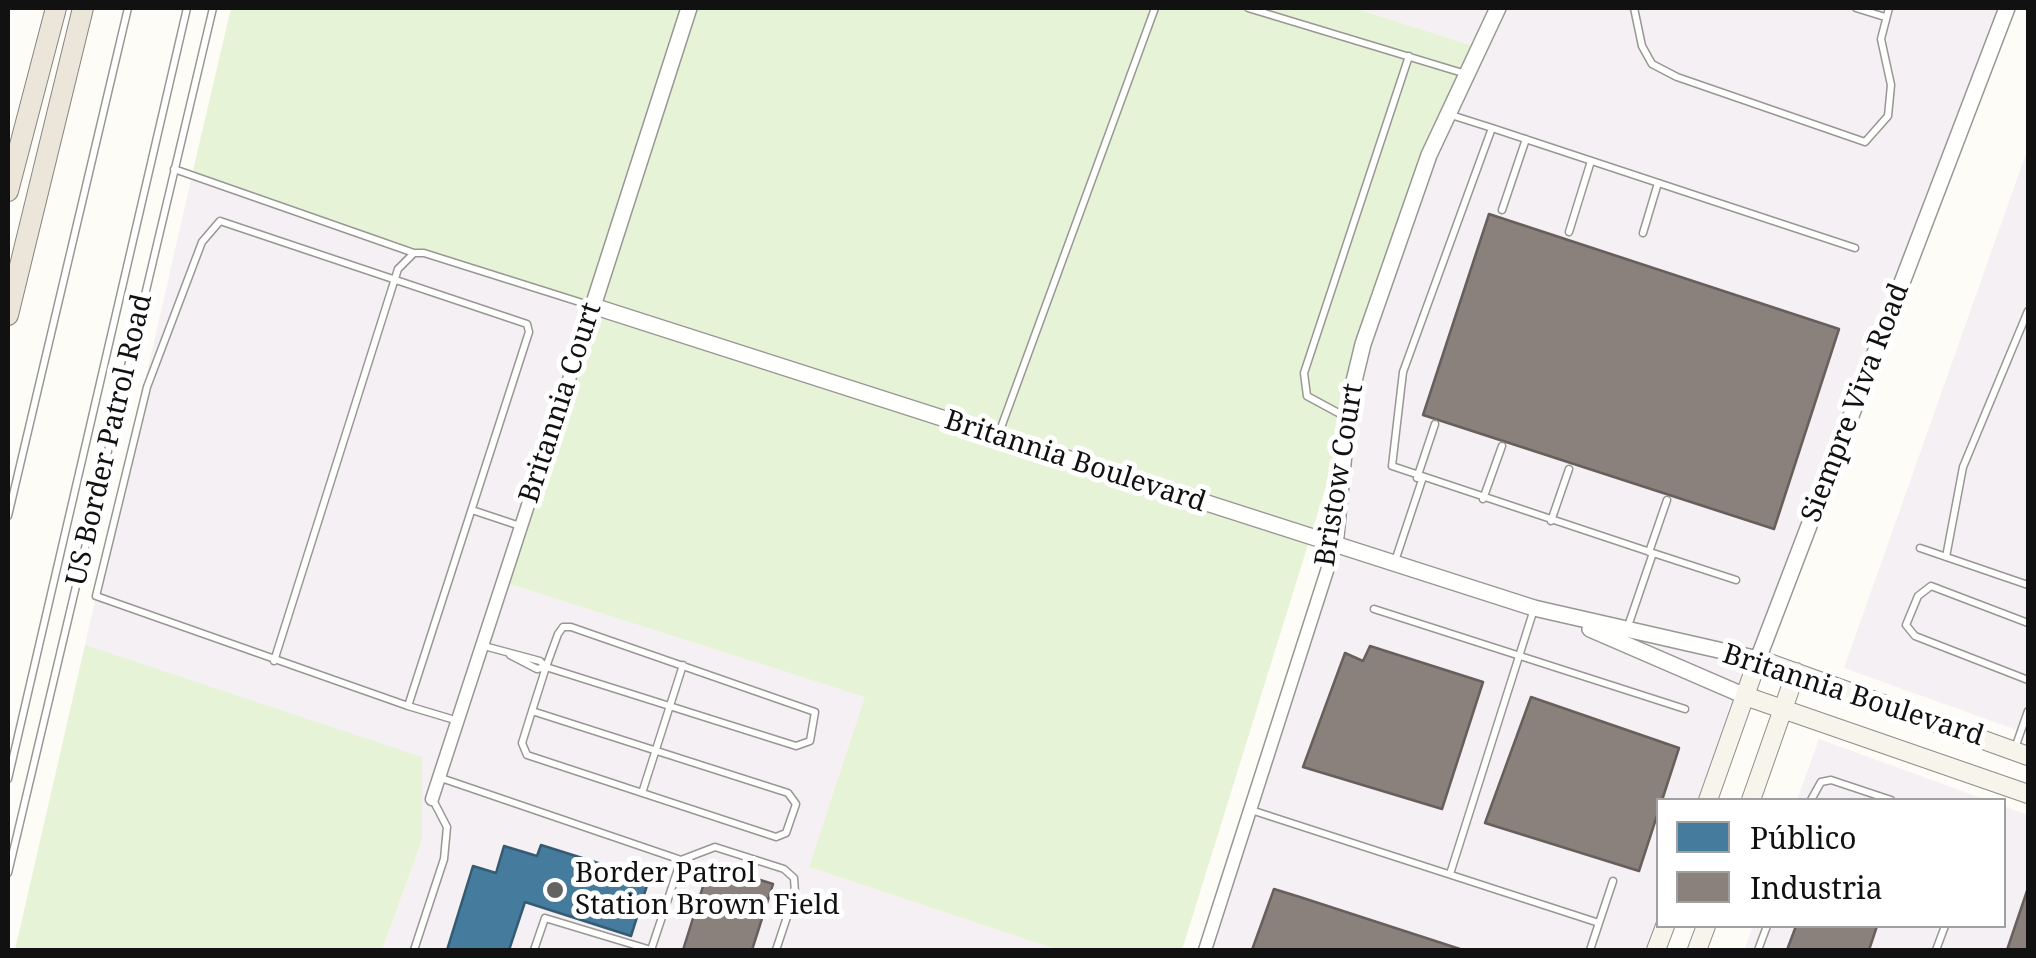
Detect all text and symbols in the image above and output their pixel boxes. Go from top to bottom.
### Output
street label: Siempre Viva Road [1795,279,1917,527]
street label: US Border Patrol Road [60,291,160,589]
street label: Britannia Court [513,299,609,507]
street label: Bristow Court [1309,381,1371,569]
street label: Britannia Boulevard [940,404,1210,520]
street label: Britannia Boulevard [1718,638,1988,754]
legend [1656,798,2006,928]
text: Público [1750,817,1857,858]
place label: Border Patrol Station Brown Field [575,857,840,923]
text: Industria [1750,867,1883,908]
marker: Border Patrol Station Brown Field [544,879,566,901]

